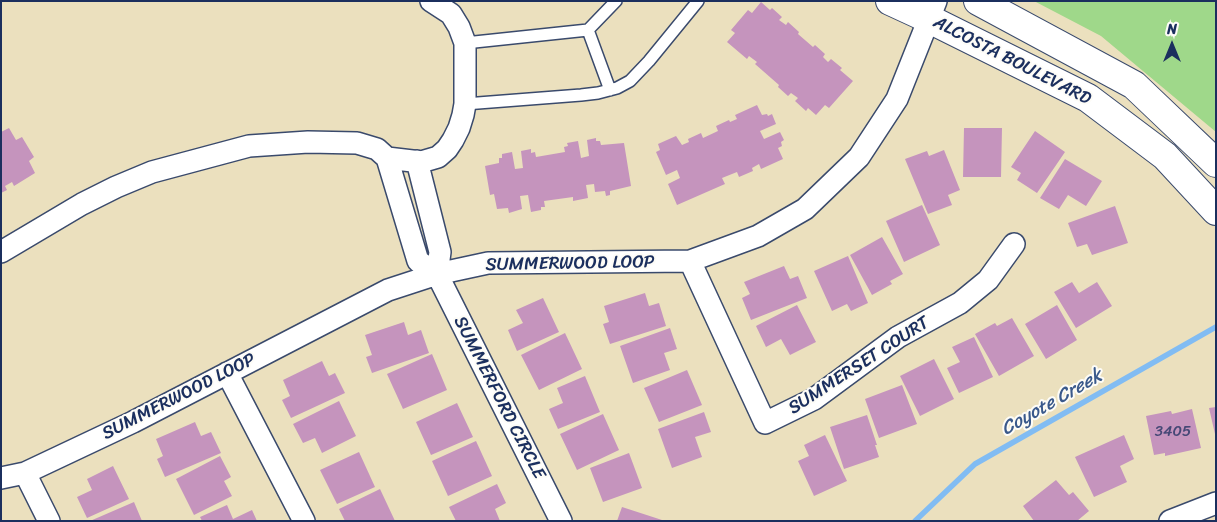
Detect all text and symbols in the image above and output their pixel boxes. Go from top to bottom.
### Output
street label: ALCOSTA BOULEVARD [930,12,1094,110]
text: N [1167,17,1177,42]
north arrow [1147,20,1197,70]
street label: SUMMERWOOD LOOP [485,252,655,276]
street label: SUMMERSET COURT [785,312,933,420]
street label: SUMMERFORD CIRCLE [449,313,549,483]
street label: SUMMERWOOD LOOP [99,349,259,445]
water label: Coyote Creek [998,365,1106,441]
house number: 3405 [1155,423,1191,441]

